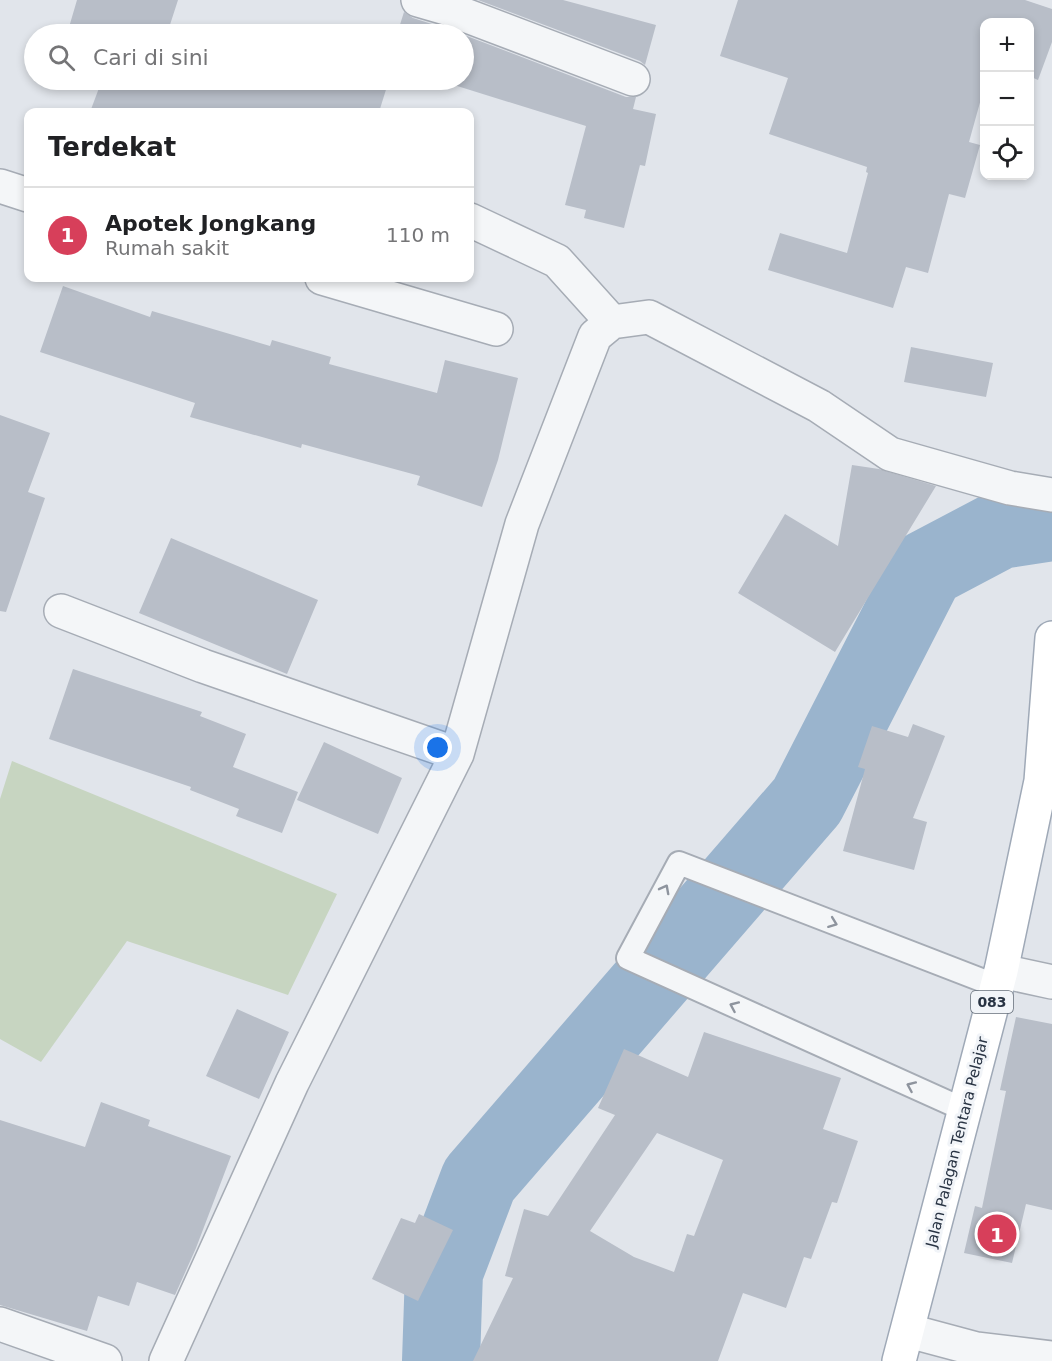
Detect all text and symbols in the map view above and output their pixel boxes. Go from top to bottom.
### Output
map controls [980,18,1034,180]
button: + [980,18,1034,72]
search box [24,24,474,90]
icon: search [45,41,78,74]
text: Cari di sini [93,45,209,70]
button: − [980,72,1034,126]
button: locate [980,126,1034,180]
text: Terdekat [48,132,176,162]
text: Apotek Jongkang [105,211,316,236]
text: 1 [61,223,74,247]
text: 110 m [386,223,450,247]
text: Rumah sakit [105,236,229,260]
your location [423,733,452,762]
one-way arrow [658,884,669,895]
one-way arrow [828,915,838,928]
road number: 083 [971,991,1013,1013]
one-way arrow [729,1001,740,1013]
street label: Jalan Palagan Tentara Pelajar [922,1034,992,1250]
one-way arrow [907,1081,918,1093]
pin: 1 [978,1212,1016,1256]

